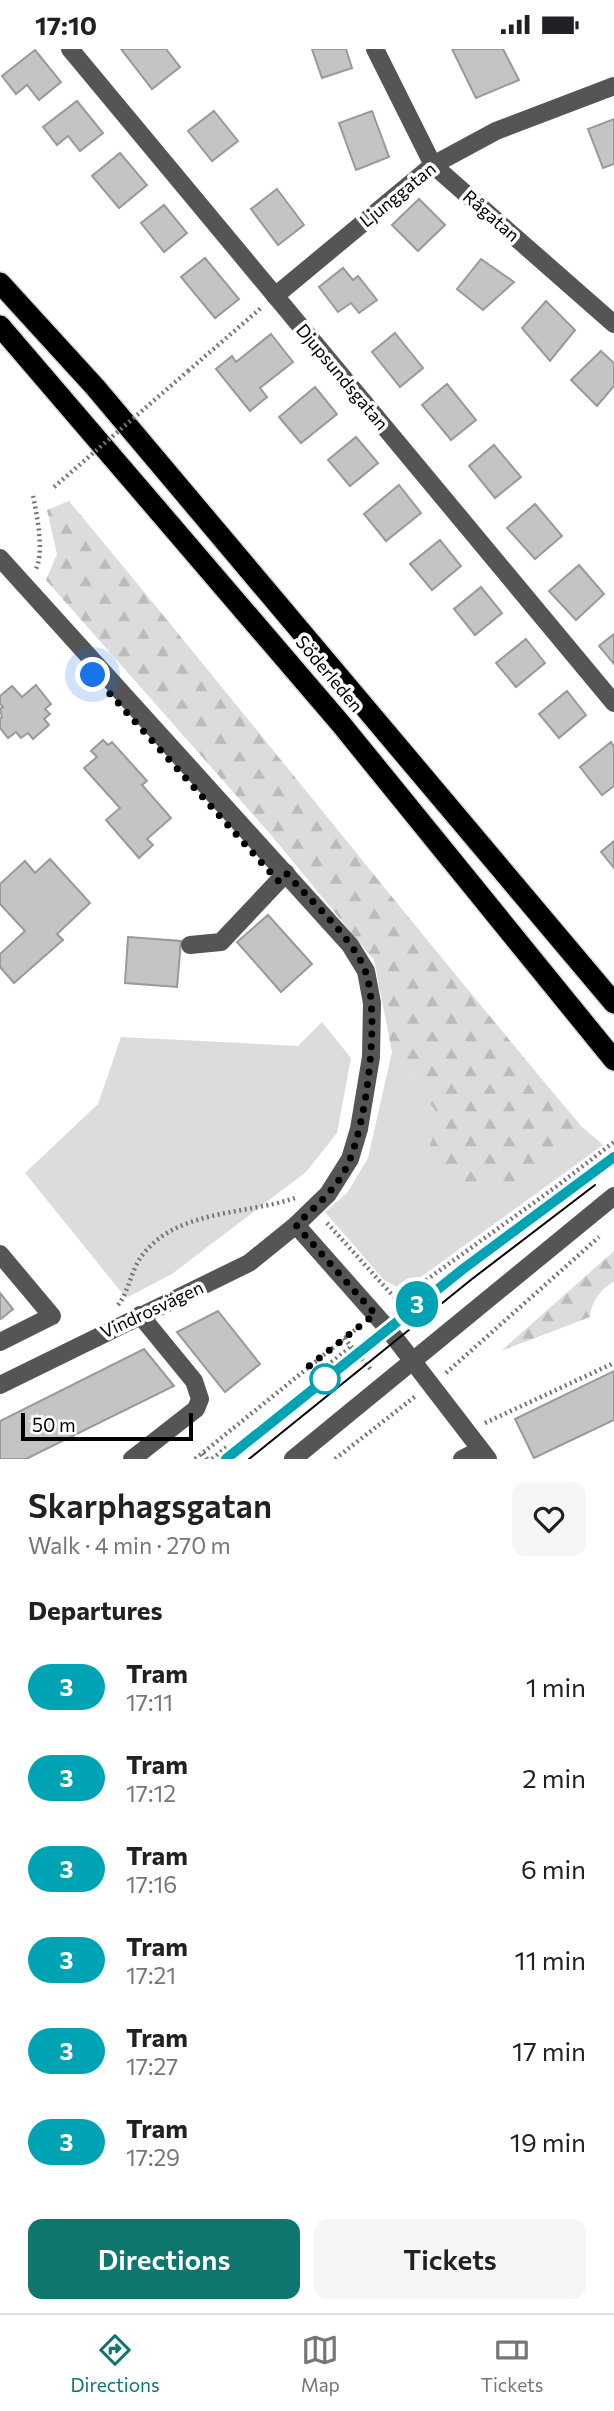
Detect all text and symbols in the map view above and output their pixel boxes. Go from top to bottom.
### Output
text: 17:10 [35,9,97,40]
street label: Ljunggatan [355,157,440,231]
street label: Rågatan [459,185,524,246]
street label: Djupsundsgatan [292,319,394,434]
street label: Söderleden [292,631,368,716]
your location [75,657,110,692]
street label: Vindrosvägen [97,1276,206,1343]
line badge: 3 [394,1281,440,1327]
text: 3 [410,1289,424,1318]
unlabelled marker [310,1364,340,1394]
scale bar [21,1410,192,1442]
text: 50 m [32,1413,76,1436]
button: heart [512,1482,586,1556]
text: Skarphagsgatan [28,1484,272,1525]
text: Walk · 4 min · 270 m [28,1531,231,1559]
text: Departures [28,1594,163,1625]
text: Tram [126,1657,188,1688]
text: 1 min [526,1671,586,1702]
text: 3 [60,1672,73,1701]
text: 17:11 [126,1688,173,1716]
text: Tram [126,1748,188,1779]
text: 2 min [522,1762,586,1793]
text: 3 [60,1763,73,1792]
text: 17:12 [126,1779,176,1807]
text: Tram [126,1839,188,1870]
text: 6 min [521,1853,586,1884]
text: 3 [60,1854,73,1883]
text: 17:16 [126,1870,177,1898]
text: Tram [126,1930,188,1961]
text: 11 min [515,1944,586,1975]
text: 3 [60,1945,73,1974]
text: 17:21 [126,1961,176,1989]
text: Tram [126,2021,188,2052]
text: 17 min [512,2035,586,2066]
text: 3 [60,2036,73,2065]
text: 17:27 [126,2052,178,2080]
text: Tram [126,2112,188,2143]
text: 19 min [510,2126,586,2157]
text: 3 [60,2127,73,2156]
text: 17:29 [126,2143,180,2171]
button: Directions [28,2219,300,2299]
button: Tickets [314,2219,586,2299]
tab: Directions [71,2331,160,2396]
tab: Map [301,2331,340,2396]
tab: Tickets [481,2331,543,2396]

